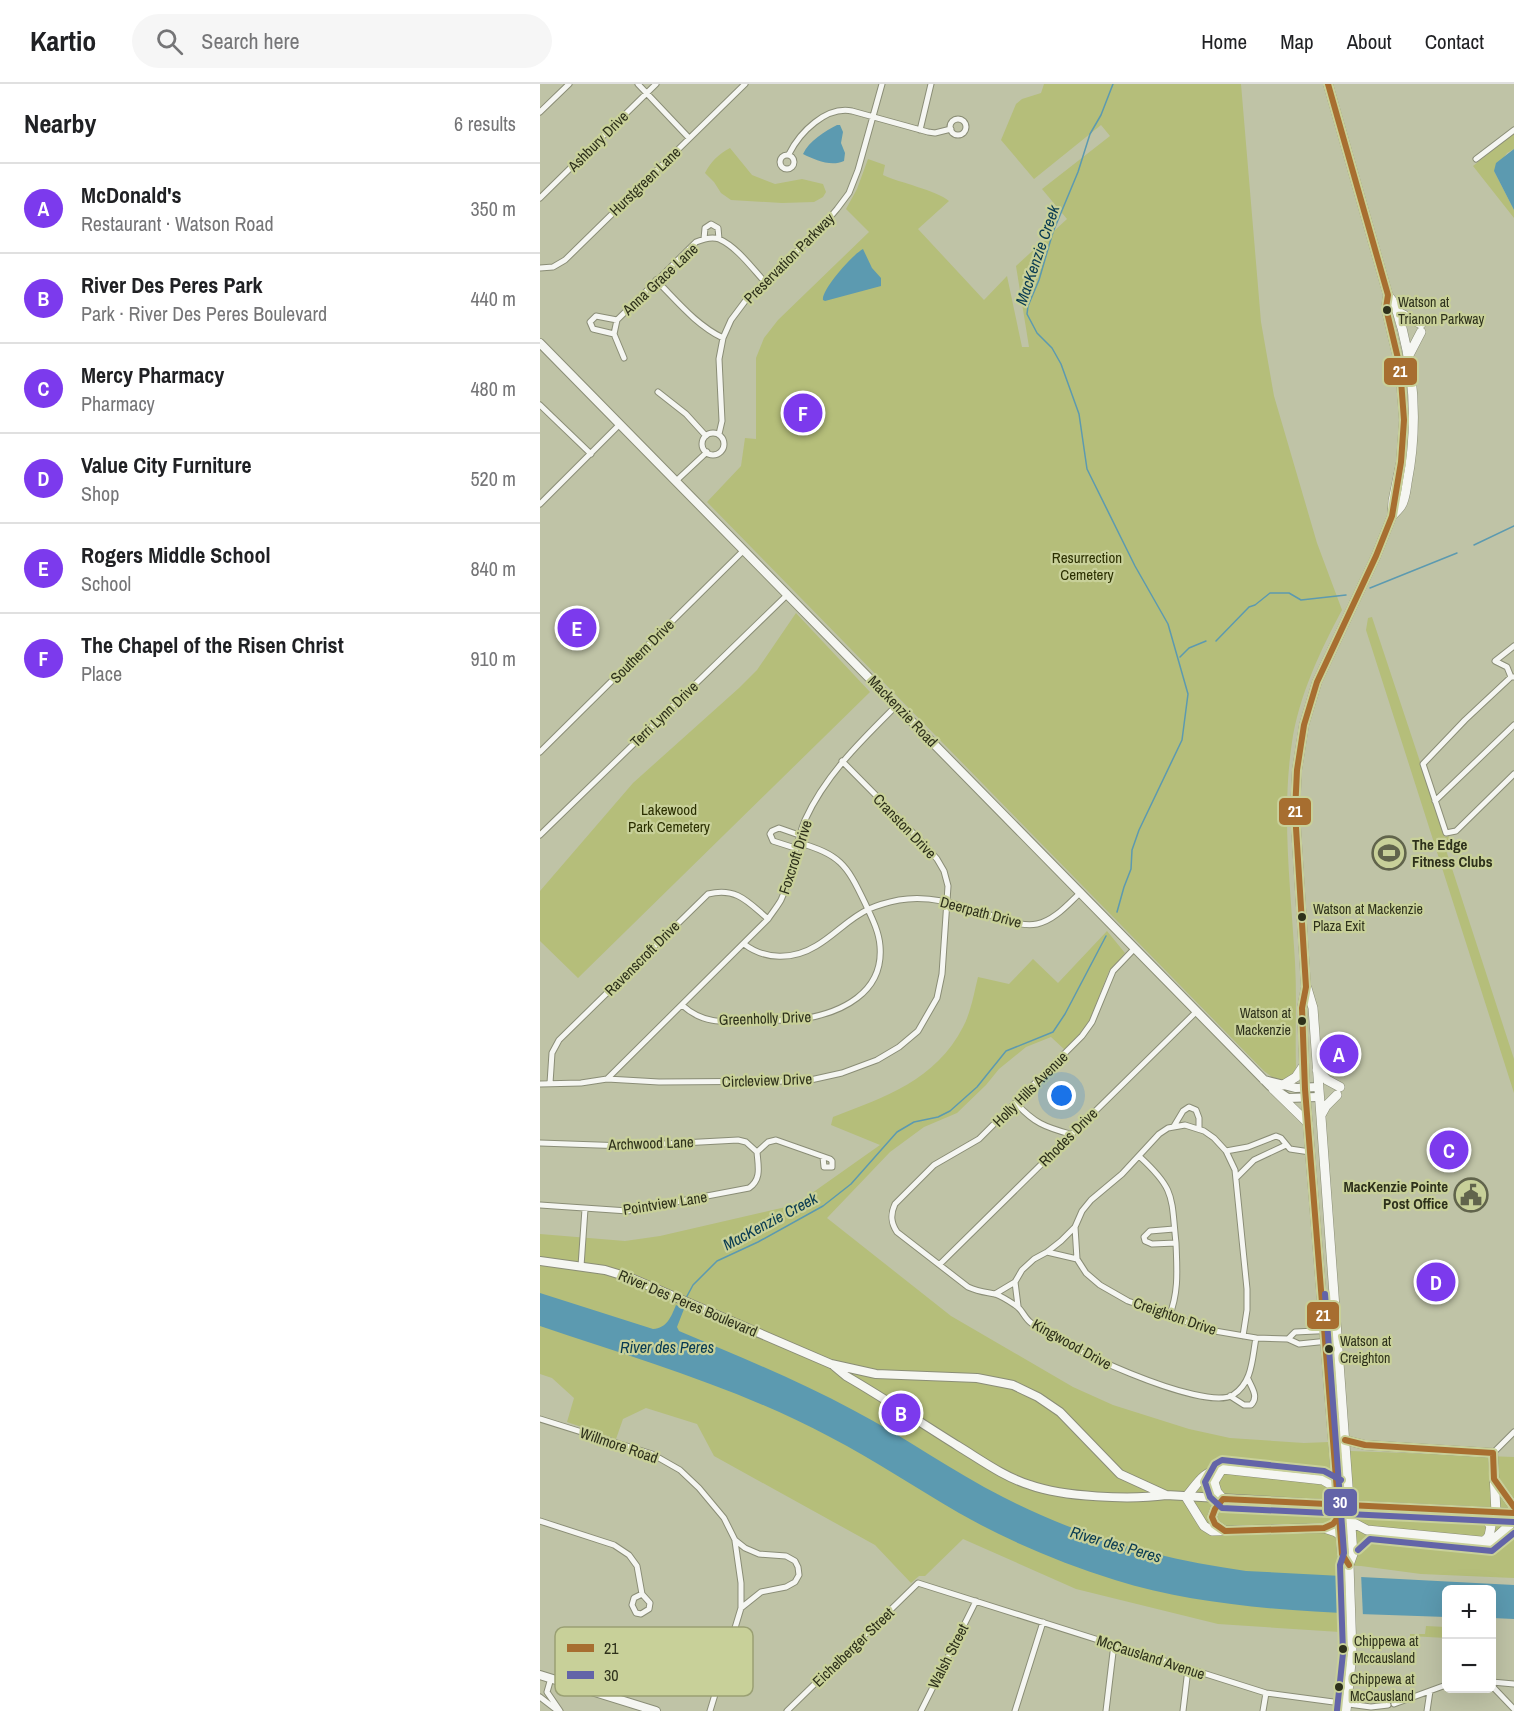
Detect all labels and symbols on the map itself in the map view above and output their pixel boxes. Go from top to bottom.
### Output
street label: Ashbury Drive [562,106,633,177]
street label: Hurstgreen Lane [605,142,685,220]
water label: MacKenzie Creek [1010,202,1065,308]
street label: Preservation Parkway [739,207,840,308]
street label: Anna Grace Lane [617,238,703,320]
place label: Watson at Trianon Parkway [1398,293,1485,328]
marker: Watson at Trianon Parkway [1381,304,1393,316]
line badge: 21 [1383,357,1418,386]
text: 21 [1393,360,1408,382]
pin: F [784,390,822,436]
park label: Resurrection Cemetery [1052,547,1122,585]
pin: E [558,606,597,650]
street label: Southern Drive [605,614,679,688]
street label: Mackenzie Road [863,671,943,751]
street label: Terri Lynn Drive [625,676,703,752]
street label: Cranston Drive [869,789,941,863]
line badge: 21 [1278,797,1312,826]
park label: Lakewood Park Cemetery [628,799,711,837]
text: 21 [1288,800,1303,822]
street label: Foxcroft Drive [773,817,817,897]
place label: The Edge Fitness Clubs [1412,834,1493,872]
sports icon: The Edge Fitness Clubs [1371,835,1407,871]
street label: Deerpath Drive [938,891,1024,933]
place label: Watson at Mackenzie Plaza Exit [1313,900,1423,935]
marker: Watson at Mackenzie Plaza Exit [1296,911,1308,923]
street label: Ravenscroft Drive [600,916,684,1000]
place label: Watson at Mackenzie [1235,1004,1291,1039]
street label: Greenholly Drive [719,1006,812,1030]
marker: Watson at Mackenzie [1296,1015,1308,1027]
pin: A [1320,1032,1358,1076]
street label: Holly Hills Avenue [988,1046,1073,1131]
street label: Circleview Drive [722,1068,813,1092]
your location [1047,1081,1076,1110]
street label: Rhodes Drive [1034,1103,1102,1171]
pin: C [1430,1128,1468,1172]
street label: Archwood Lane [607,1131,694,1155]
place label: MacKenzie Pointe Post Office [1343,1176,1448,1214]
public building icon: MacKenzie Pointe Post Office [1453,1177,1489,1213]
street label: Pointview Lane [621,1186,709,1220]
water label: MacKenzie Creek [719,1187,822,1255]
pin: D [1416,1260,1456,1304]
street label: River Des Peres Boulevard [615,1264,761,1342]
street label: Creighton Drive [1131,1292,1220,1340]
line badge: 21 [1306,1301,1340,1330]
text: 21 [1316,1304,1331,1326]
street label: Kingwood Drive [1029,1314,1115,1374]
place label: Watson at Creighton [1340,1332,1391,1367]
water label: River des Peres [620,1336,714,1358]
marker: Watson at Creighton [1323,1343,1335,1355]
pin: B [882,1390,920,1436]
street label: Willmore Road [577,1422,661,1468]
line badge: 30 [1323,1488,1358,1517]
text: 30 [1333,1491,1347,1513]
water label: River des Peres [1068,1520,1165,1568]
street label: Eichelberger Street [808,1602,899,1691]
street label: Walsh Street [923,1620,973,1692]
legend [555,1627,753,1696]
street label: McCausland Avenue [1094,1630,1208,1684]
place label: Chippewa at Mccausland [1354,1632,1418,1667]
text: 21 [604,1637,619,1659]
marker: Chippewa at Mccausland [1337,1643,1349,1655]
text: 30 [604,1664,619,1686]
place label: Chippewa at McCausland [1350,1670,1414,1705]
marker: Chippewa at McCausland [1333,1681,1345,1693]

